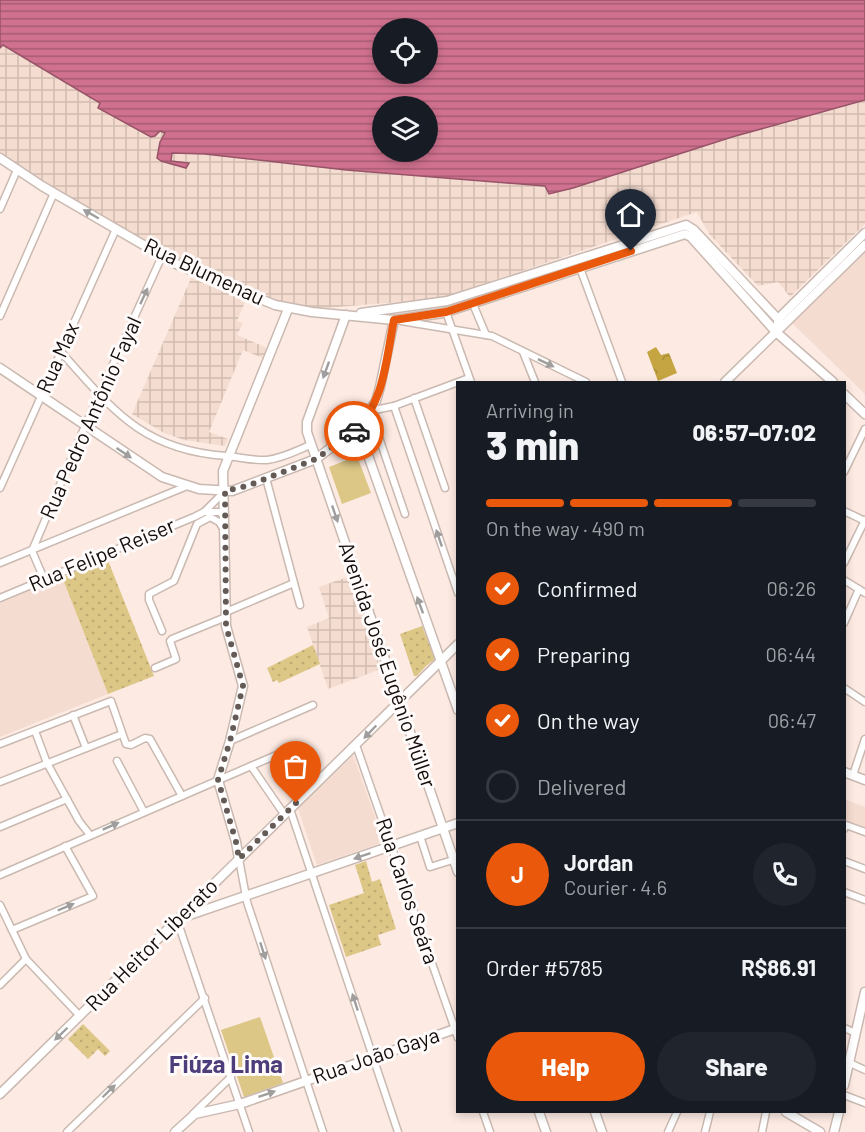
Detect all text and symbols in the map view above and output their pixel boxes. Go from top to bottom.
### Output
map controls [372,18,438,162]
button: locate [372,18,438,84]
button: layers [372,96,438,162]
pin [605,189,656,251]
icon: home [614,198,647,231]
one-way arrow [82,209,99,219]
street label: Rua Blumenau [140,232,269,309]
one-way arrow [140,288,149,305]
street label: Rua Pedro Antônio Fayal [34,312,146,522]
street label: Rua Max [30,318,83,397]
one-way arrow [537,358,554,367]
one-way arrow [320,361,330,379]
text: Arriving in [486,398,574,422]
courier [324,401,384,461]
icon: car [338,415,371,448]
text: 06:57–07:02 [693,419,816,445]
text: 3 min [486,421,579,468]
one-way arrow [116,447,133,458]
one-way arrow [331,505,340,523]
street label: Rua Felipe Reiser [24,511,179,596]
text: On the way · 490 m [486,516,645,540]
one-way arrow [433,529,443,547]
street label: Avenida José Eugênio Müller [334,538,442,791]
icon: check [486,572,519,605]
text: Confirmed [537,575,637,601]
text: 06:26 [767,576,816,600]
one-way arrow [415,596,425,614]
icon: check [486,638,519,671]
text: Preparing [537,641,630,667]
text: 06:44 [766,642,816,666]
icon: check [486,704,519,737]
text: On the way [537,707,640,733]
text: 06:47 [768,708,816,732]
one-way arrow [363,724,377,738]
pin [270,741,321,803]
icon: bag [279,750,312,783]
text: Delivered [537,773,626,799]
street label: Rua Carlos Seára [372,814,445,967]
one-way arrow [103,821,121,831]
button: phone [753,843,816,906]
text: Jordan [564,849,633,875]
one-way arrow [353,851,371,861]
text: J [511,861,524,887]
street label: Rua Heitor Liberato [80,873,222,1015]
text: Courier · 4.6 [564,875,667,899]
one-way arrow [58,902,76,912]
one-way arrow [259,942,269,960]
text: Order #5785 [486,954,603,980]
text: R$86.91 [741,954,816,980]
one-way arrow [350,993,359,1011]
street label: Rua João Gaya [309,1021,442,1088]
one-way arrow [55,1027,69,1041]
button: Help [486,1032,645,1101]
button: Share [657,1032,816,1101]
district label: Fiúza Lima [169,1049,283,1078]
one-way arrow [101,1085,115,1099]
one-way arrow [258,1089,276,1099]

